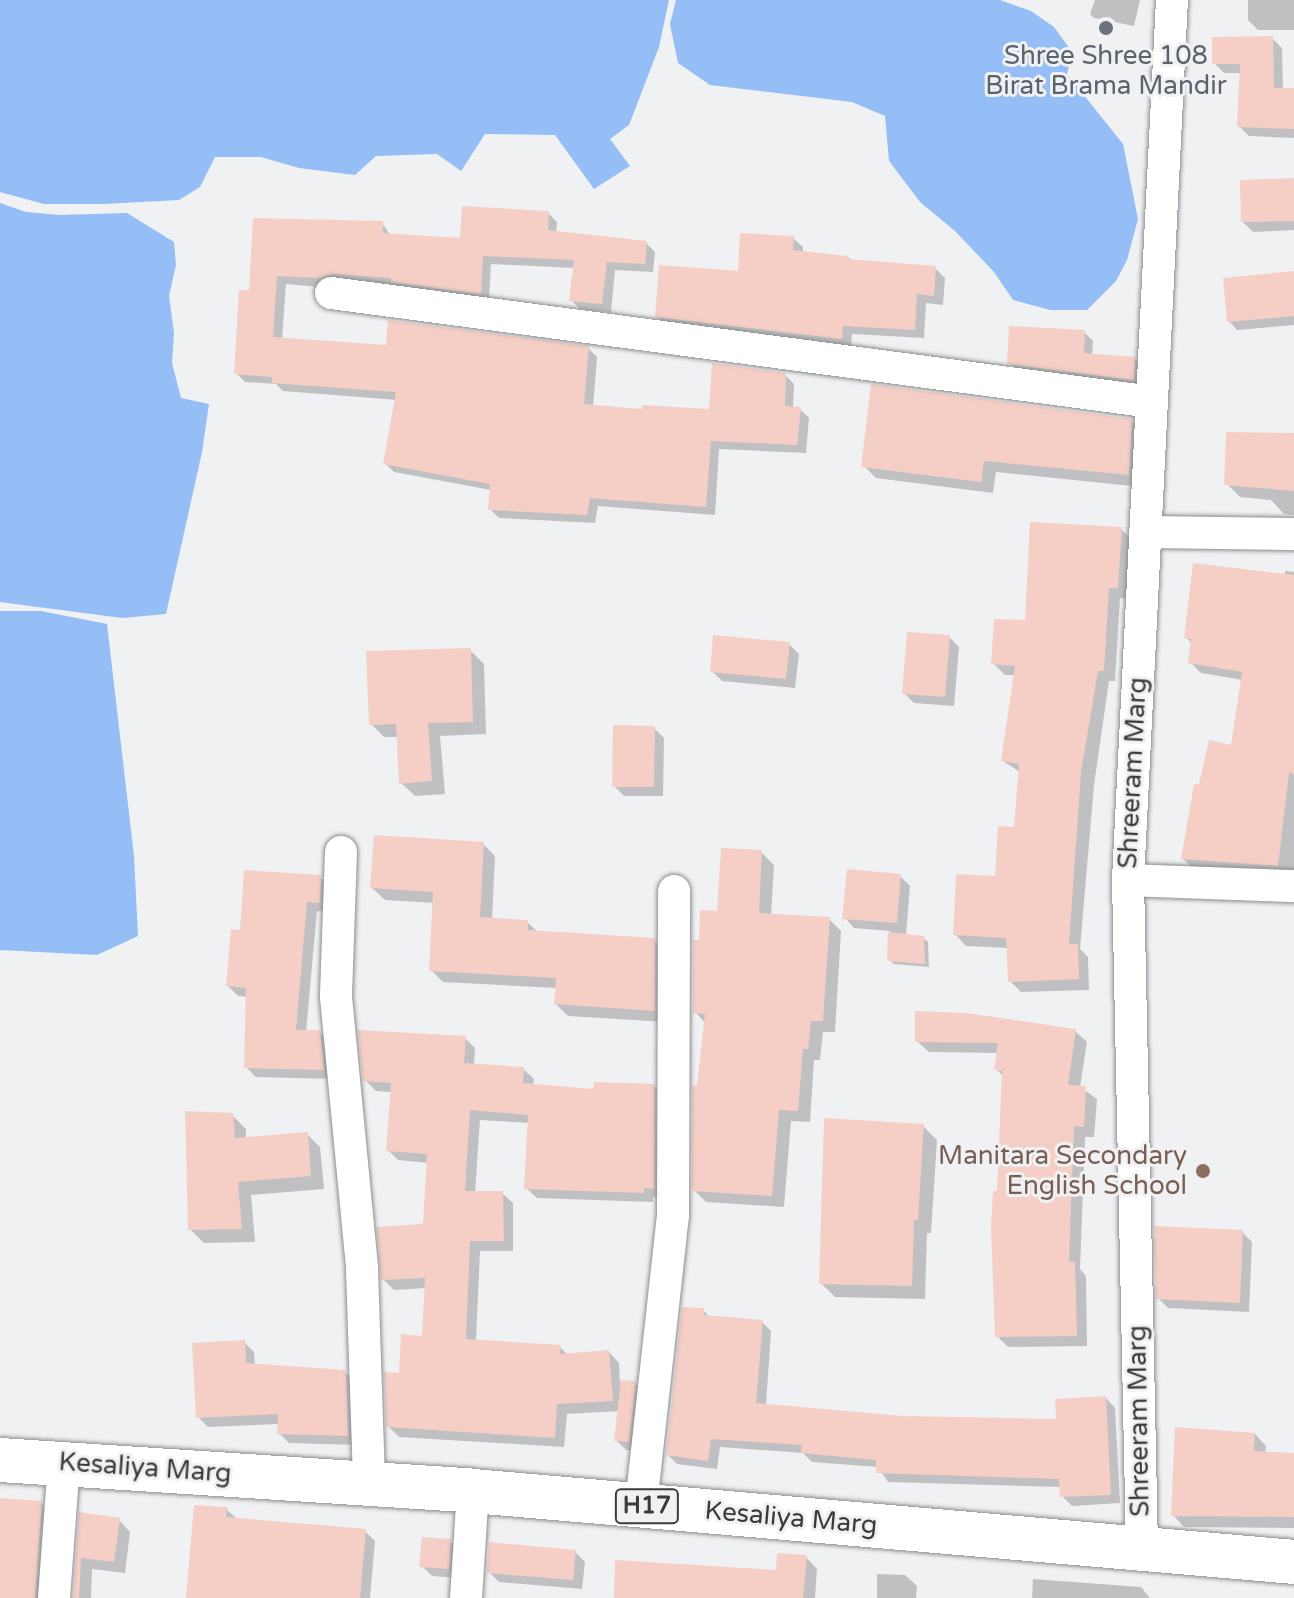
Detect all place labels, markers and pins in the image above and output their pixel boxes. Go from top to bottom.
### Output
marker: Shree Shree 108 Birat Brama Mandir [1097,19,1115,37]
place label: Shree Shree 108 Birat Brama Mandir [985,40,1227,102]
place label: Manitara Secondary English School [938,1140,1187,1202]
marker: Manitara Secondary English School [1194,1162,1212,1180]

